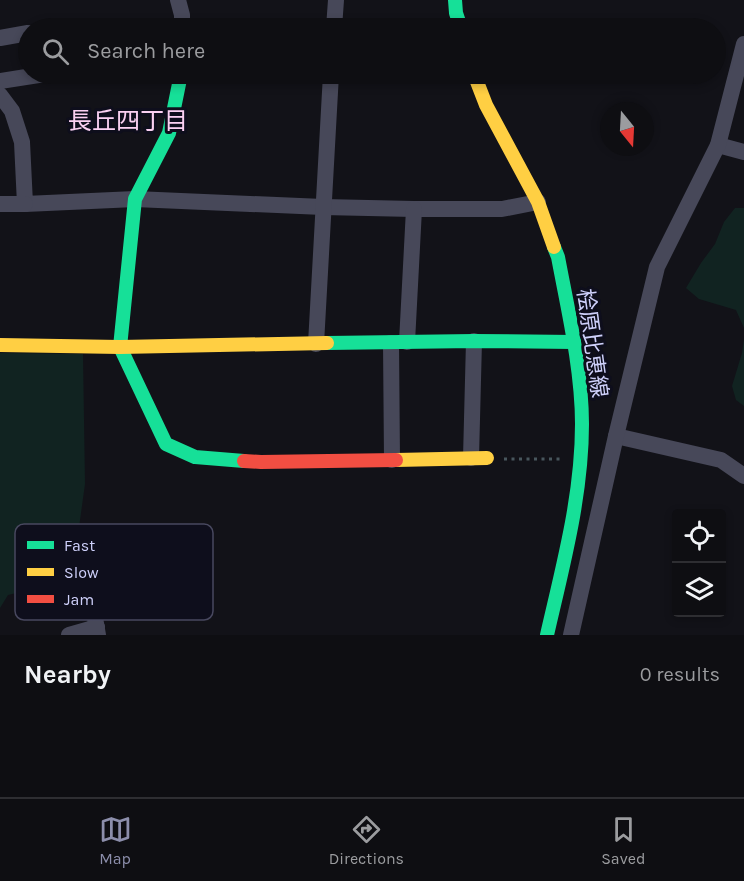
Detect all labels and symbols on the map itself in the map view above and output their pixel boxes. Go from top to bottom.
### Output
north arrow [600,102,654,156]
district label: 長丘四丁目 [68,107,188,135]
street label: 桧原比恵線 [571,287,613,399]
legend [15,524,213,620]
text: Fast [64,536,95,555]
text: Slow [64,563,99,582]
text: Jam [64,590,94,609]

